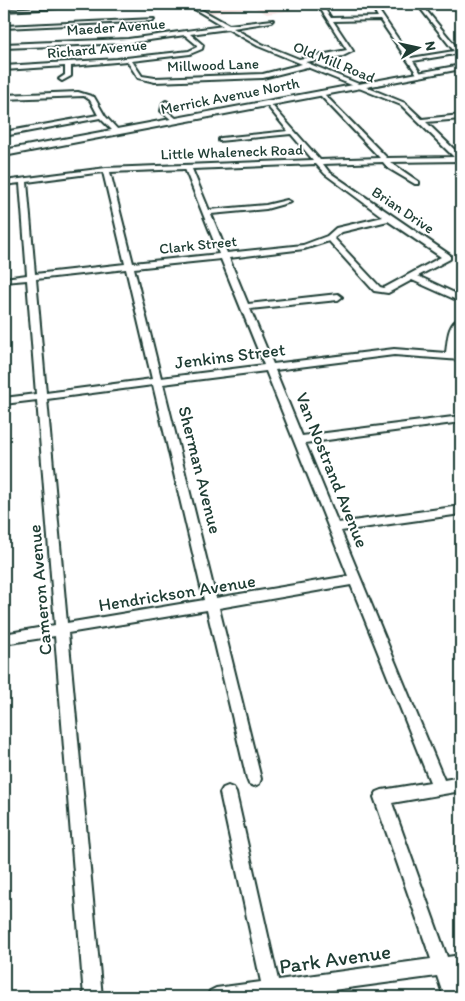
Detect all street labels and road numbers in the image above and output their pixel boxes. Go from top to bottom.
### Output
street label: Maeder Avenue [66,15,166,39]
street label: Richard Avenue [46,36,148,62]
street label: Old Mill Road [290,37,378,87]
street label: Millwood Lane [167,54,259,76]
street label: Merrick Avenue North [159,74,301,118]
street label: Little Whaleneck Road [160,140,304,163]
street label: Brian Drive [368,183,438,237]
street label: Clark Street [158,232,238,258]
street label: Jenkins Street [173,338,287,374]
street label: Van Nostrand Avenue [291,389,373,551]
street label: Sherman Avenue [174,404,226,536]
street label: Cameron Avenue [23,524,57,656]
street label: Hendrickson Avenue [97,570,257,616]
street label: Park Avenue [277,938,392,979]

